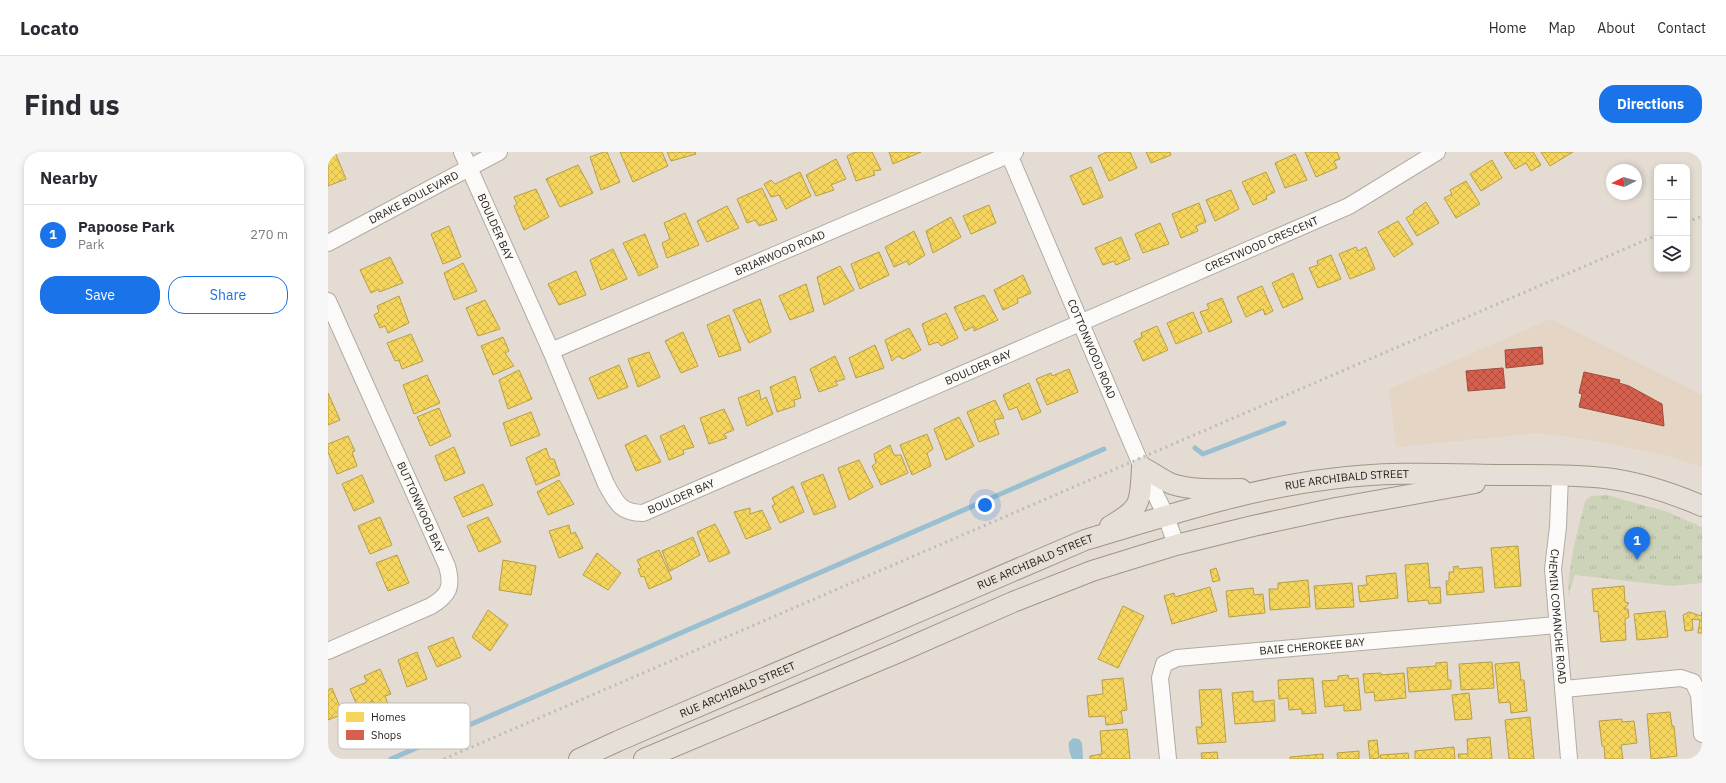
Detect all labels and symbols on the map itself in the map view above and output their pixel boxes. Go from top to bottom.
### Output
north arrow [1606,164,1642,200]
street label: DRAKE BOULEVARD [366,168,461,227]
street label: BOULDER BAY [474,191,517,263]
street label: CRESTWOOD CRESCENT [1203,213,1321,275]
street label: BRIARWOOD ROAD [732,227,827,278]
street label: COTTONWOOD ROAD [1064,297,1119,401]
street label: BOULDER BAY [943,346,1014,388]
street label: BUTTONWOOD BAY [394,459,447,555]
street label: RUE ARCHIBALD STREET [1284,467,1410,493]
street label: BOULDER BAY [645,476,717,517]
your location [975,495,995,515]
pin: 1 [1624,527,1650,560]
street label: RUE ARCHIBALD STREET [975,531,1095,593]
street label: CHEMIN COMANCHE ROAD [1546,548,1570,685]
street label: BAIE CHEROKEE BAY [1259,635,1366,658]
street label: RUE ARCHIBALD STREET [677,658,798,721]
legend [338,703,470,749]
text: Homes [371,710,406,724]
text: Shops [371,728,402,742]

